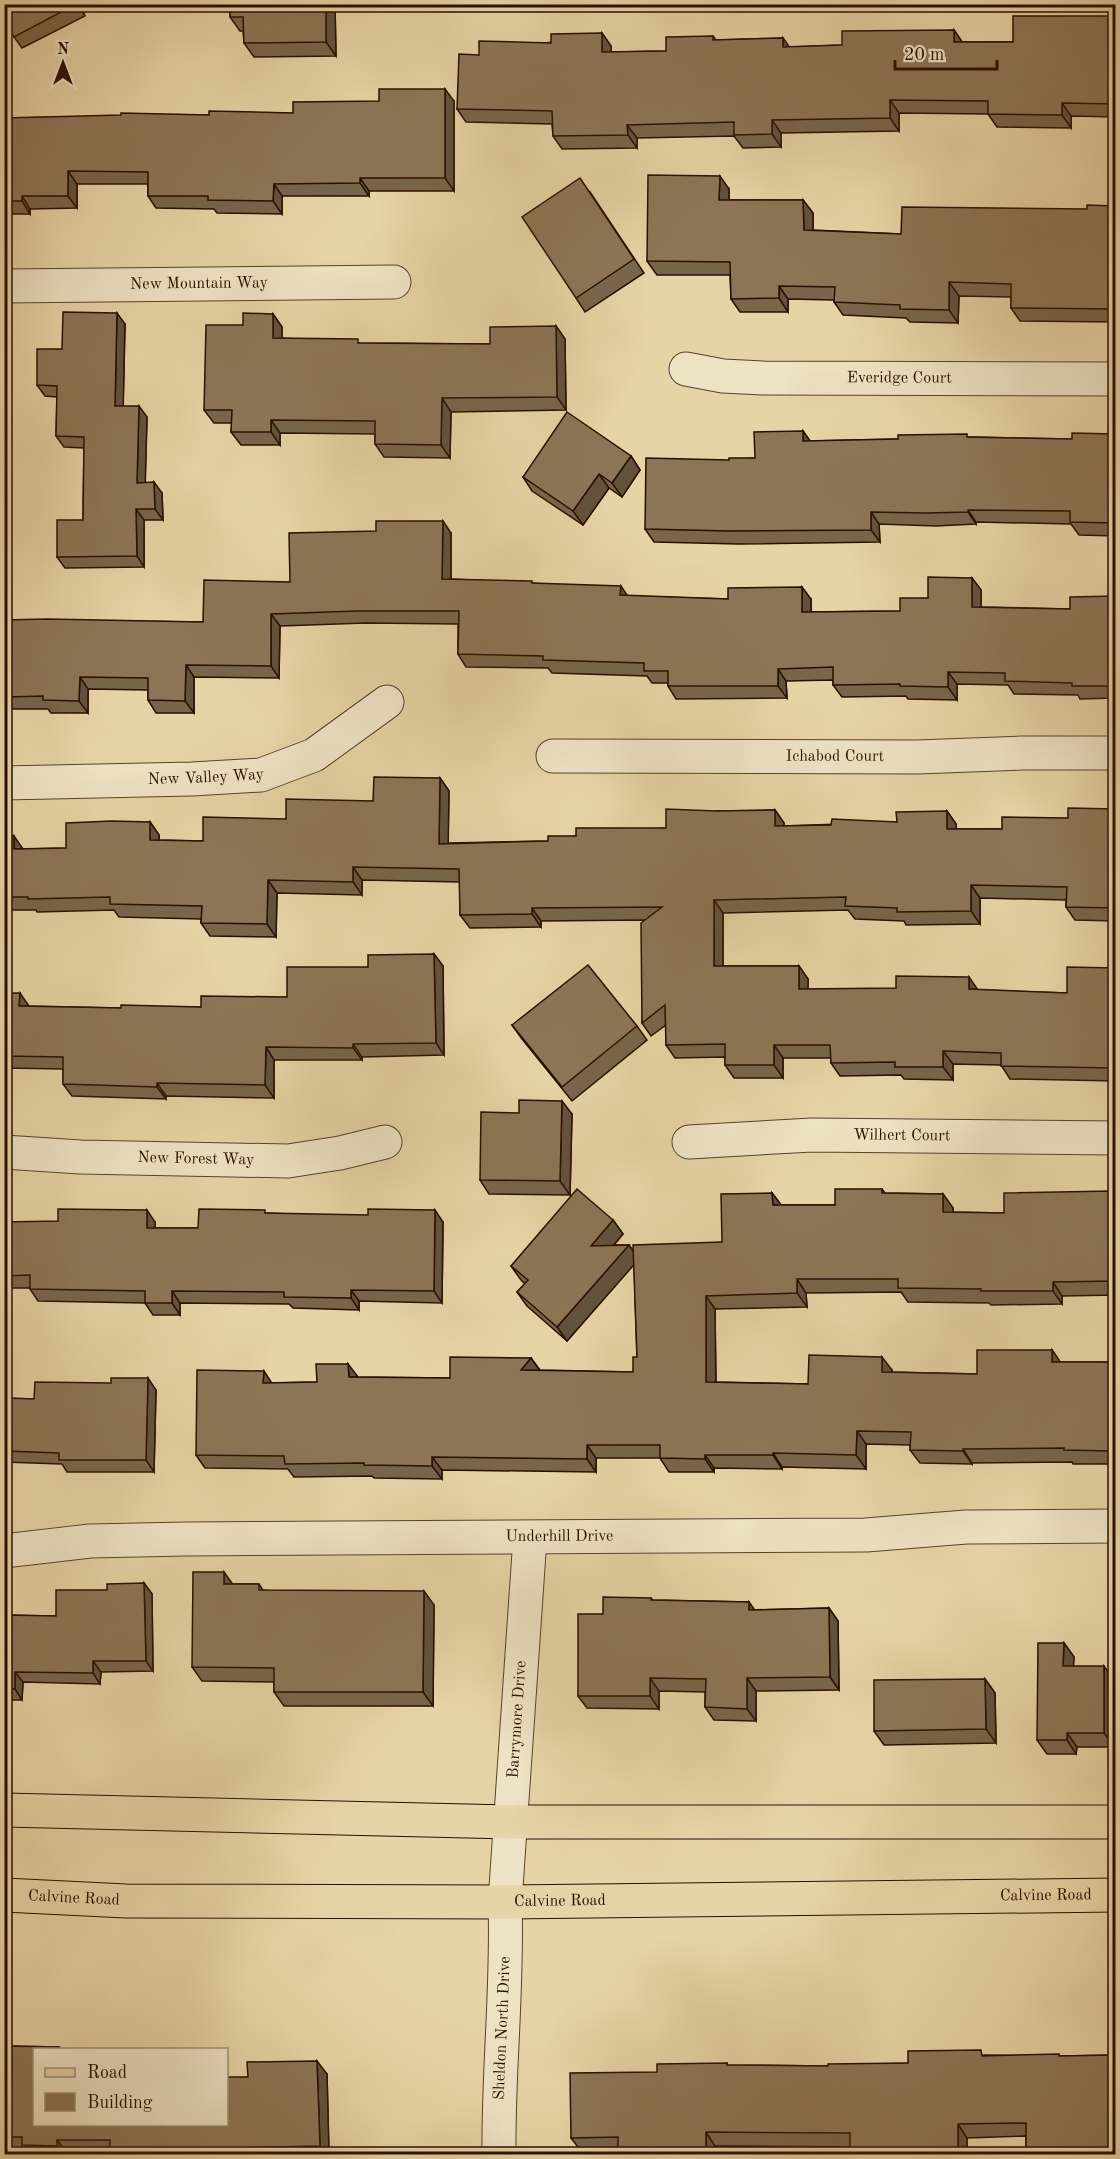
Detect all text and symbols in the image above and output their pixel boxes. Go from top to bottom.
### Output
north arrow [33,33,93,93]
scale bar [895,33,997,71]
text: N [57,42,70,58]
text: 20 m [904,46,944,64]
street label: New Mountain Way [130,275,269,293]
street label: Everidge Court [847,370,952,387]
street label: Ichabod Court [786,749,885,765]
street label: New Valley Way [148,767,265,788]
street label: Wilhert Court [853,1127,951,1144]
street label: New Forest Way [137,1150,255,1168]
street label: Underhill Drive [505,1528,613,1545]
street label: Barrymore Drive [506,1660,530,1779]
street label: Calvine Road [1000,1887,1092,1904]
street label: Calvine Road [28,1888,120,1909]
street label: Calvine Road [514,1893,606,1910]
street label: Sheldon North Drive [492,1956,513,2100]
legend [33,2048,228,2126]
text: Road [87,2064,127,2082]
text: Building [87,2094,153,2112]

